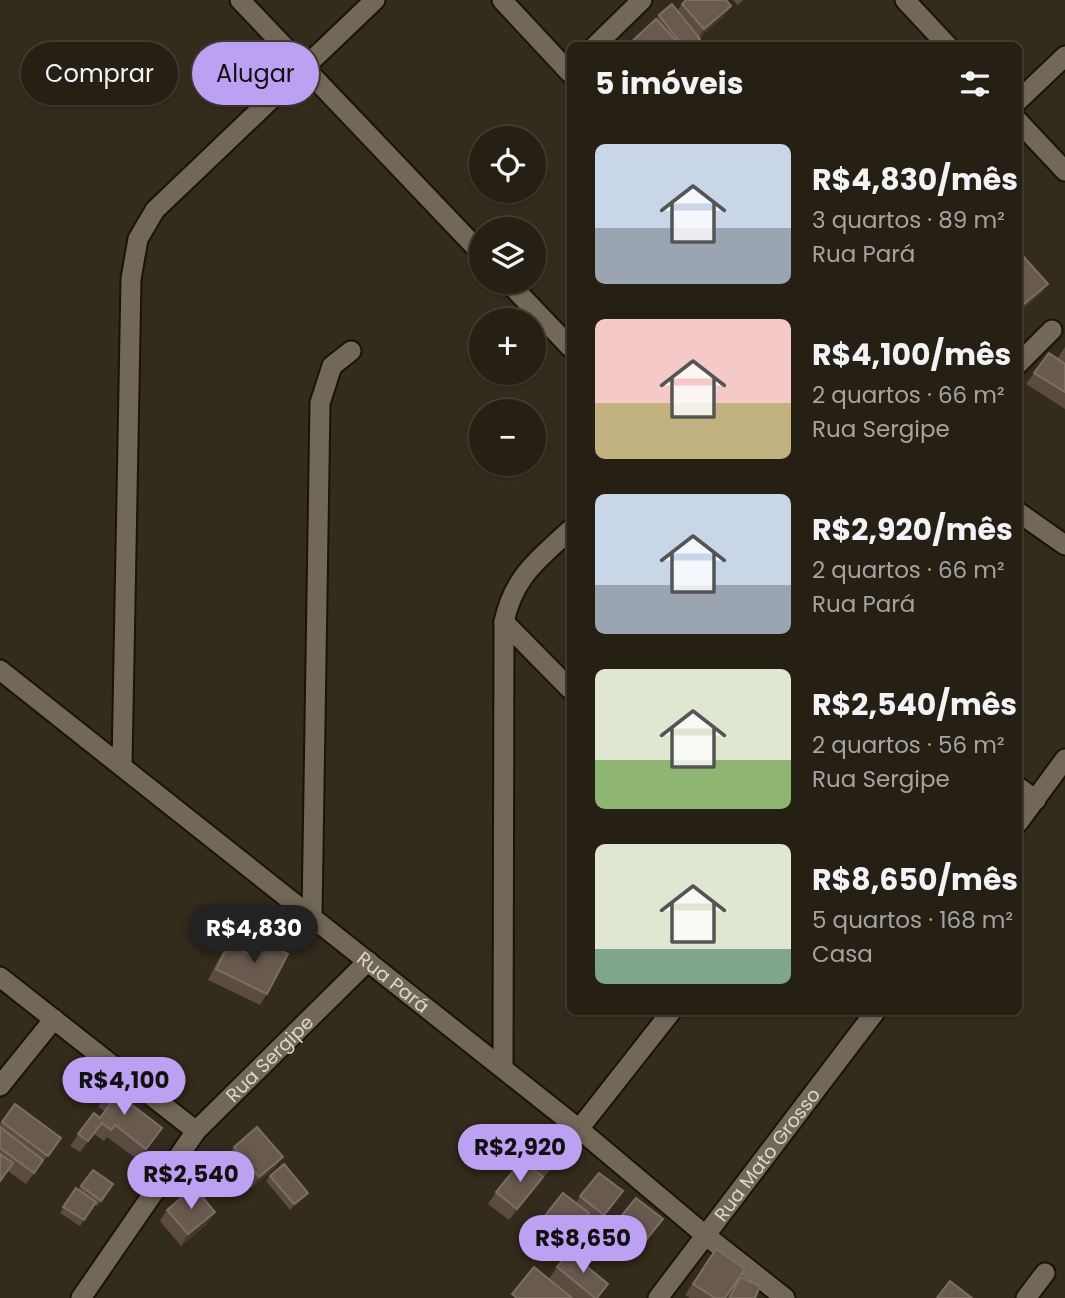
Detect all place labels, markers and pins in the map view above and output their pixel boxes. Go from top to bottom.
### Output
pin: R$4,830 [189,906,319,965]
pin: R$4,100 [59,1058,189,1117]
pin: R$2,920 [455,1124,585,1184]
pin: R$2,540 [126,1152,256,1211]
pin: R$8,650 [518,1216,648,1275]

